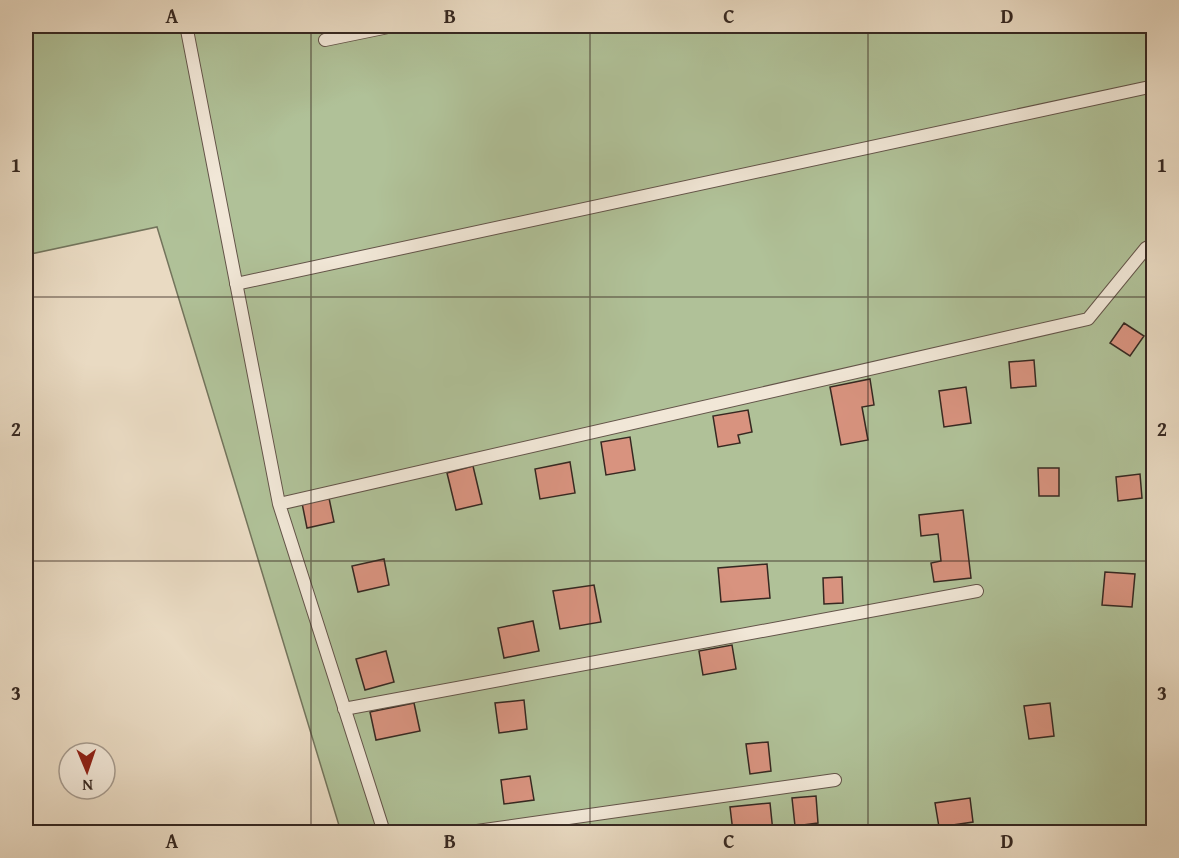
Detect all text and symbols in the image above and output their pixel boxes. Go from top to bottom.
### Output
text: A [166,1,179,30]
text: B [444,1,456,30]
text: C [723,1,735,30]
text: D [1000,1,1014,30]
text: 1 [11,150,21,179]
text: 1 [1157,150,1167,179]
text: 2 [11,414,21,443]
text: 2 [1157,414,1167,443]
text: 3 [11,678,21,707]
text: 3 [1157,678,1167,707]
north arrow [57,741,117,801]
text: N [81,774,93,798]
text: A [166,826,179,855]
text: B [444,826,456,855]
text: C [723,826,735,855]
text: D [1000,826,1014,855]

